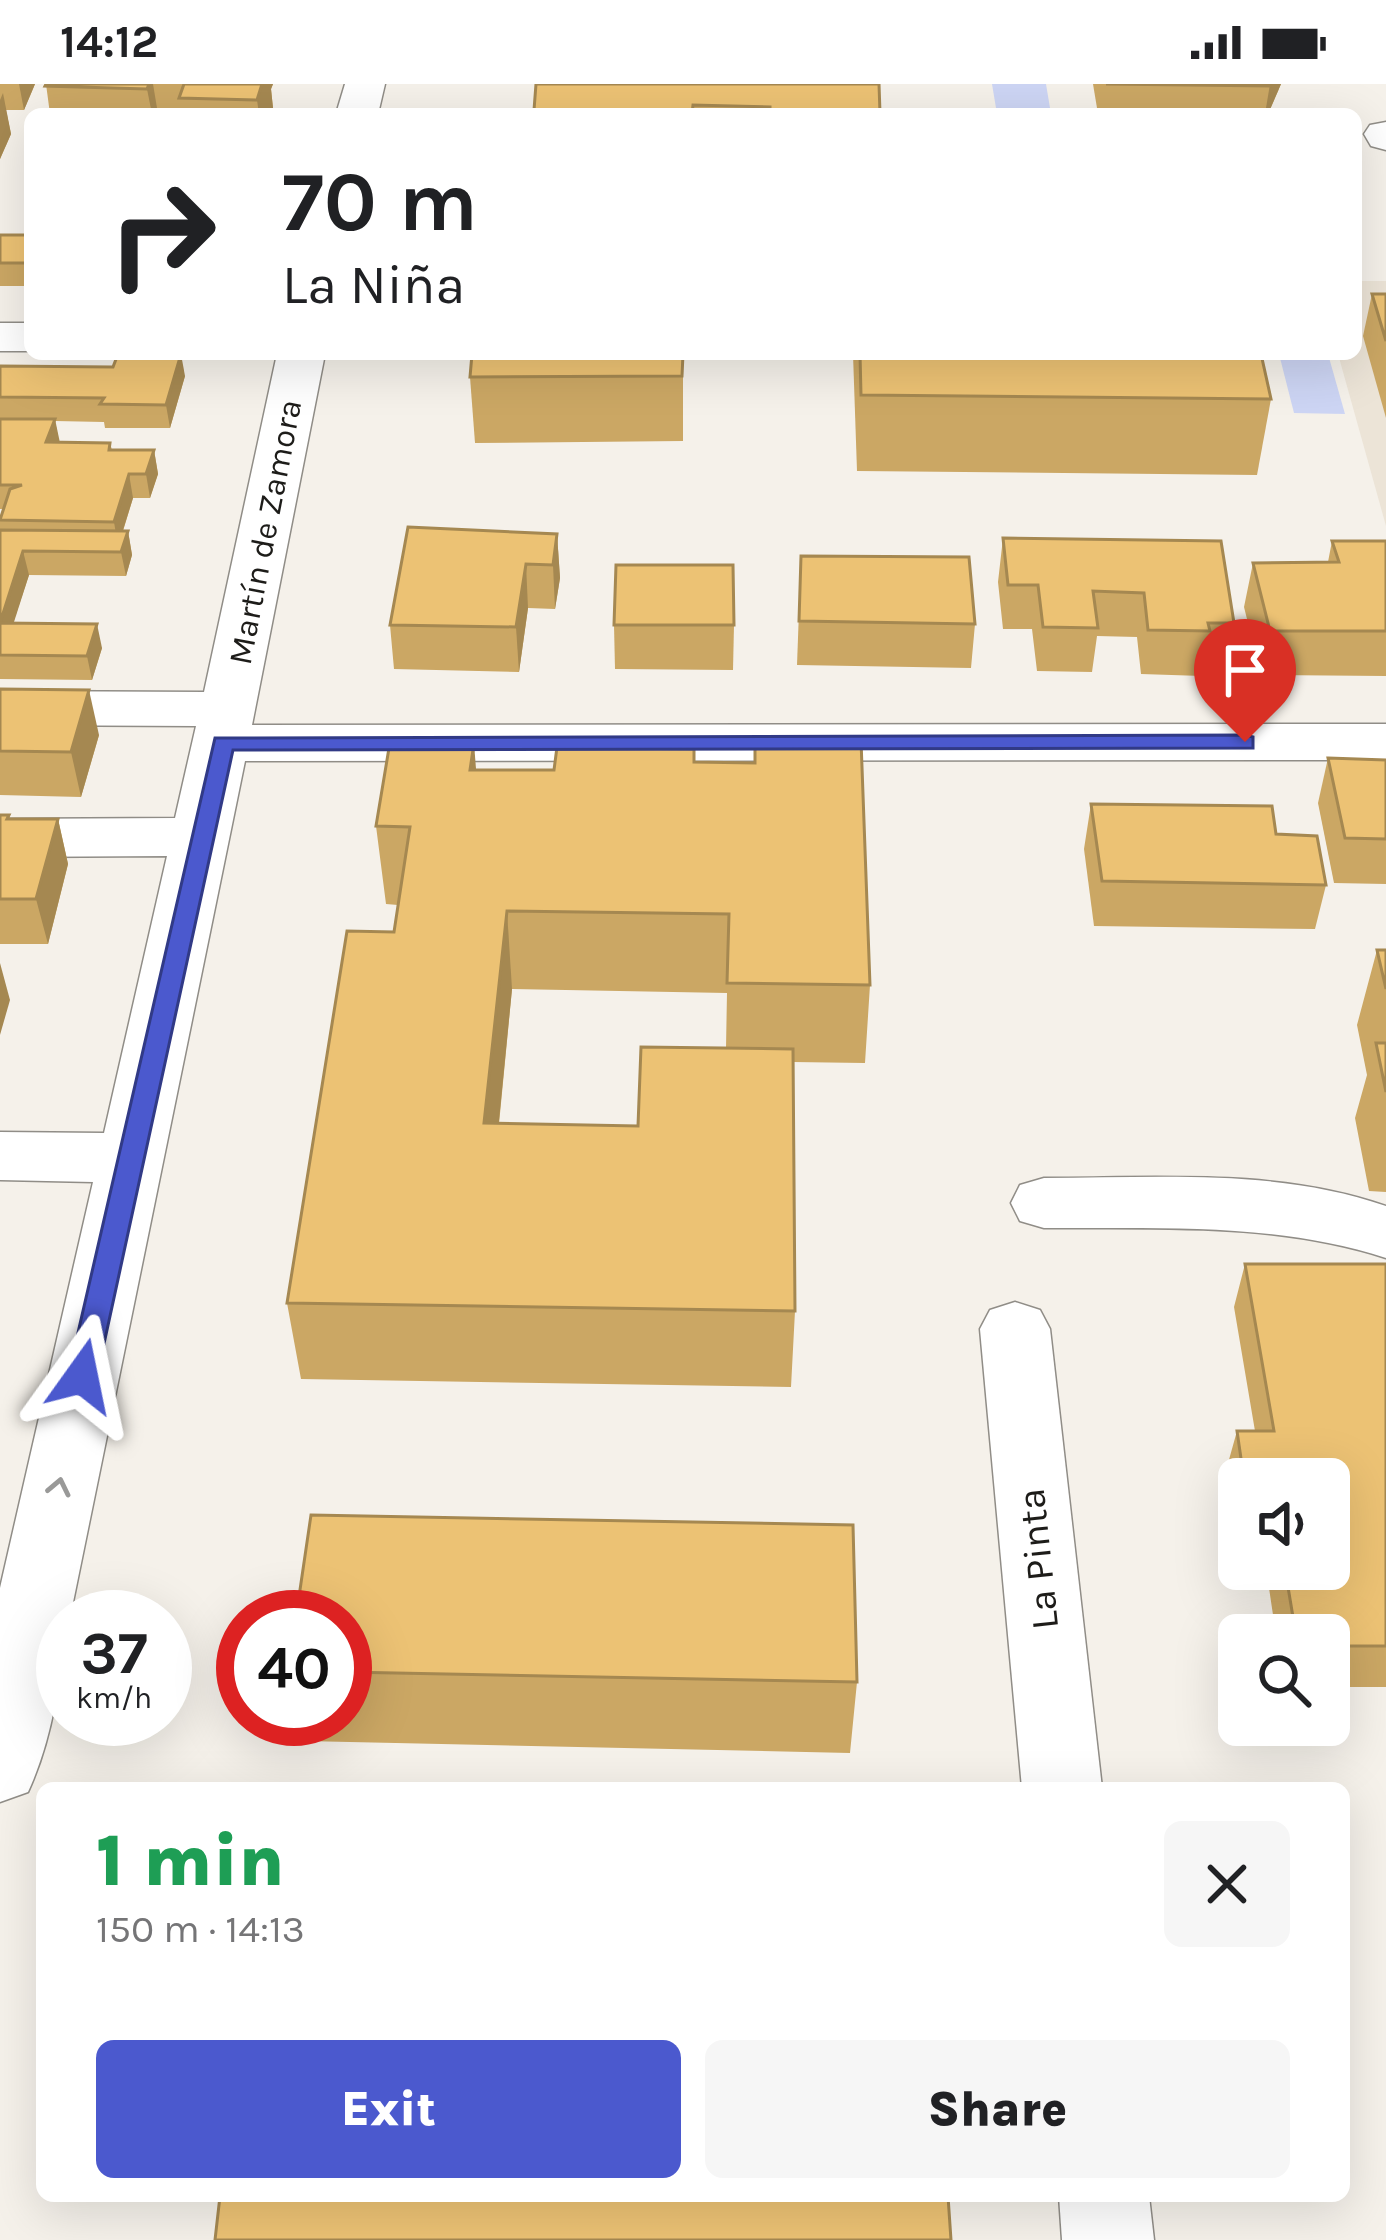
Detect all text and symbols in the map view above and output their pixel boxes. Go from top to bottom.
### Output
text: 14:12 [60,16,158,68]
text: 70 m [282,153,478,251]
icon: right [84,156,240,312]
text: La Niña [282,253,465,317]
street label: Martín de Zamora [221,396,309,668]
pin [1194,619,1296,742]
icon: arrive [1212,637,1278,703]
position arrow [19,1313,145,1439]
map controls [1218,1458,1350,1746]
button: sound [1218,1458,1350,1590]
one-way arrow [45,1478,71,1498]
street label: La Pinta [1008,1486,1068,1632]
speed limit sign: 40 [216,1590,372,1746]
button: search [1218,1614,1350,1746]
text: 37 [80,1618,148,1688]
text: km/h [76,1680,152,1716]
text: 1 min [96,1819,285,1903]
button: close [1164,1821,1290,1947]
text: 150 m · 14:13 [96,1906,305,1952]
button: Exit [96,2040,681,2178]
button: Share [705,2040,1290,2178]

